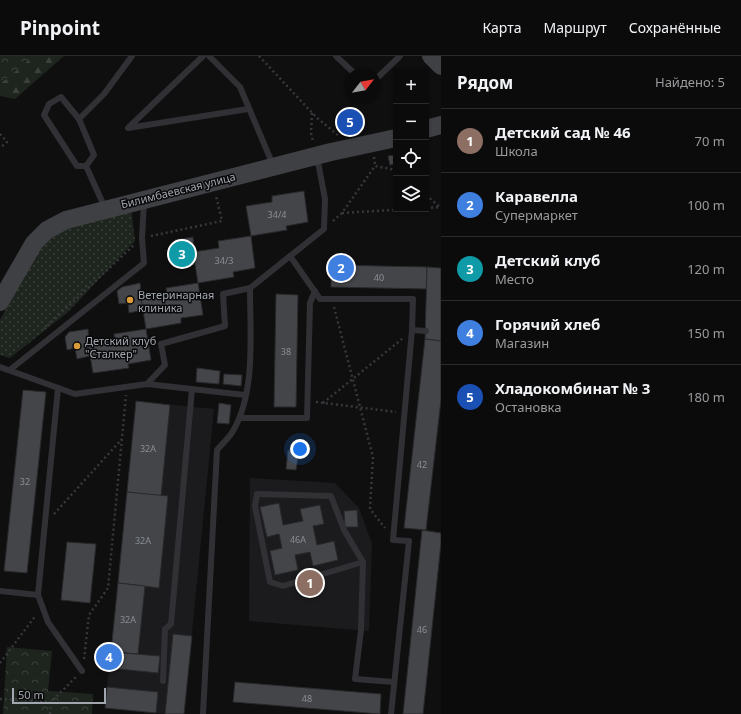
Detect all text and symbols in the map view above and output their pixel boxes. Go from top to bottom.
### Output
text: Pinpoint [20,15,100,41]
text: Карта [482,18,521,37]
text: Маршрут [543,18,607,37]
text: Сохранённые [629,18,721,37]
north arrow [345,68,381,104]
map controls [393,68,429,212]
button: + [393,68,429,104]
text: Рядом [457,71,513,94]
text: Найдено: 5 [655,73,725,91]
button: − [393,104,429,140]
pin: 5 [337,107,363,137]
text: Детский сад № 46 [495,122,631,142]
text: 1 [466,132,474,150]
text: 70 m [695,132,725,150]
button: locate [393,140,429,176]
text: Школа [495,142,538,160]
street label: Билимбаевская улица [119,168,237,212]
button: layers [393,176,429,212]
text: Каравелла [495,186,578,206]
text: 2 [466,196,474,214]
text: 100 m [687,196,725,214]
text: Супермаркет [495,206,578,224]
house number: 34/4 [268,208,286,221]
pin: 3 [169,239,195,269]
text: Детский клуб [495,250,600,270]
pin: 2 [328,253,354,283]
house number: 34/3 [215,254,233,267]
text: 3 [466,260,474,278]
text: 120 m [687,260,725,278]
text: Место [495,270,534,288]
house number: 40 [374,271,384,284]
place label: Ветеринарная клиника [138,287,214,315]
marker: Ветеринарная клиника [125,295,135,305]
text: Горячий хлеб [495,314,600,334]
text: 4 [466,324,474,342]
text: 150 m [687,324,725,342]
place label: Детский клуб "Сталкер" [85,333,157,361]
text: Магазин [495,334,549,352]
marker: Детский клуб "Сталкер" [72,341,82,351]
house number: 38 [281,345,291,358]
text: Хладокомбинат № 3 [495,378,650,398]
text: 5 [466,388,474,406]
text: 180 m [687,388,725,406]
text: Остановка [495,398,561,416]
your location [290,439,310,459]
house number: 32А [140,442,156,455]
house number: 42 [417,458,427,471]
house number: 32 [20,475,30,488]
house number: 46А [290,533,306,546]
house number: 32А [135,534,151,547]
pin: 1 [297,568,323,598]
house number: 32А [120,613,136,626]
house number: 46 [417,623,427,636]
pin: 4 [96,642,122,672]
scale bar [12,686,106,705]
text: 50 m [18,687,44,702]
house number: 48 [302,692,312,705]

